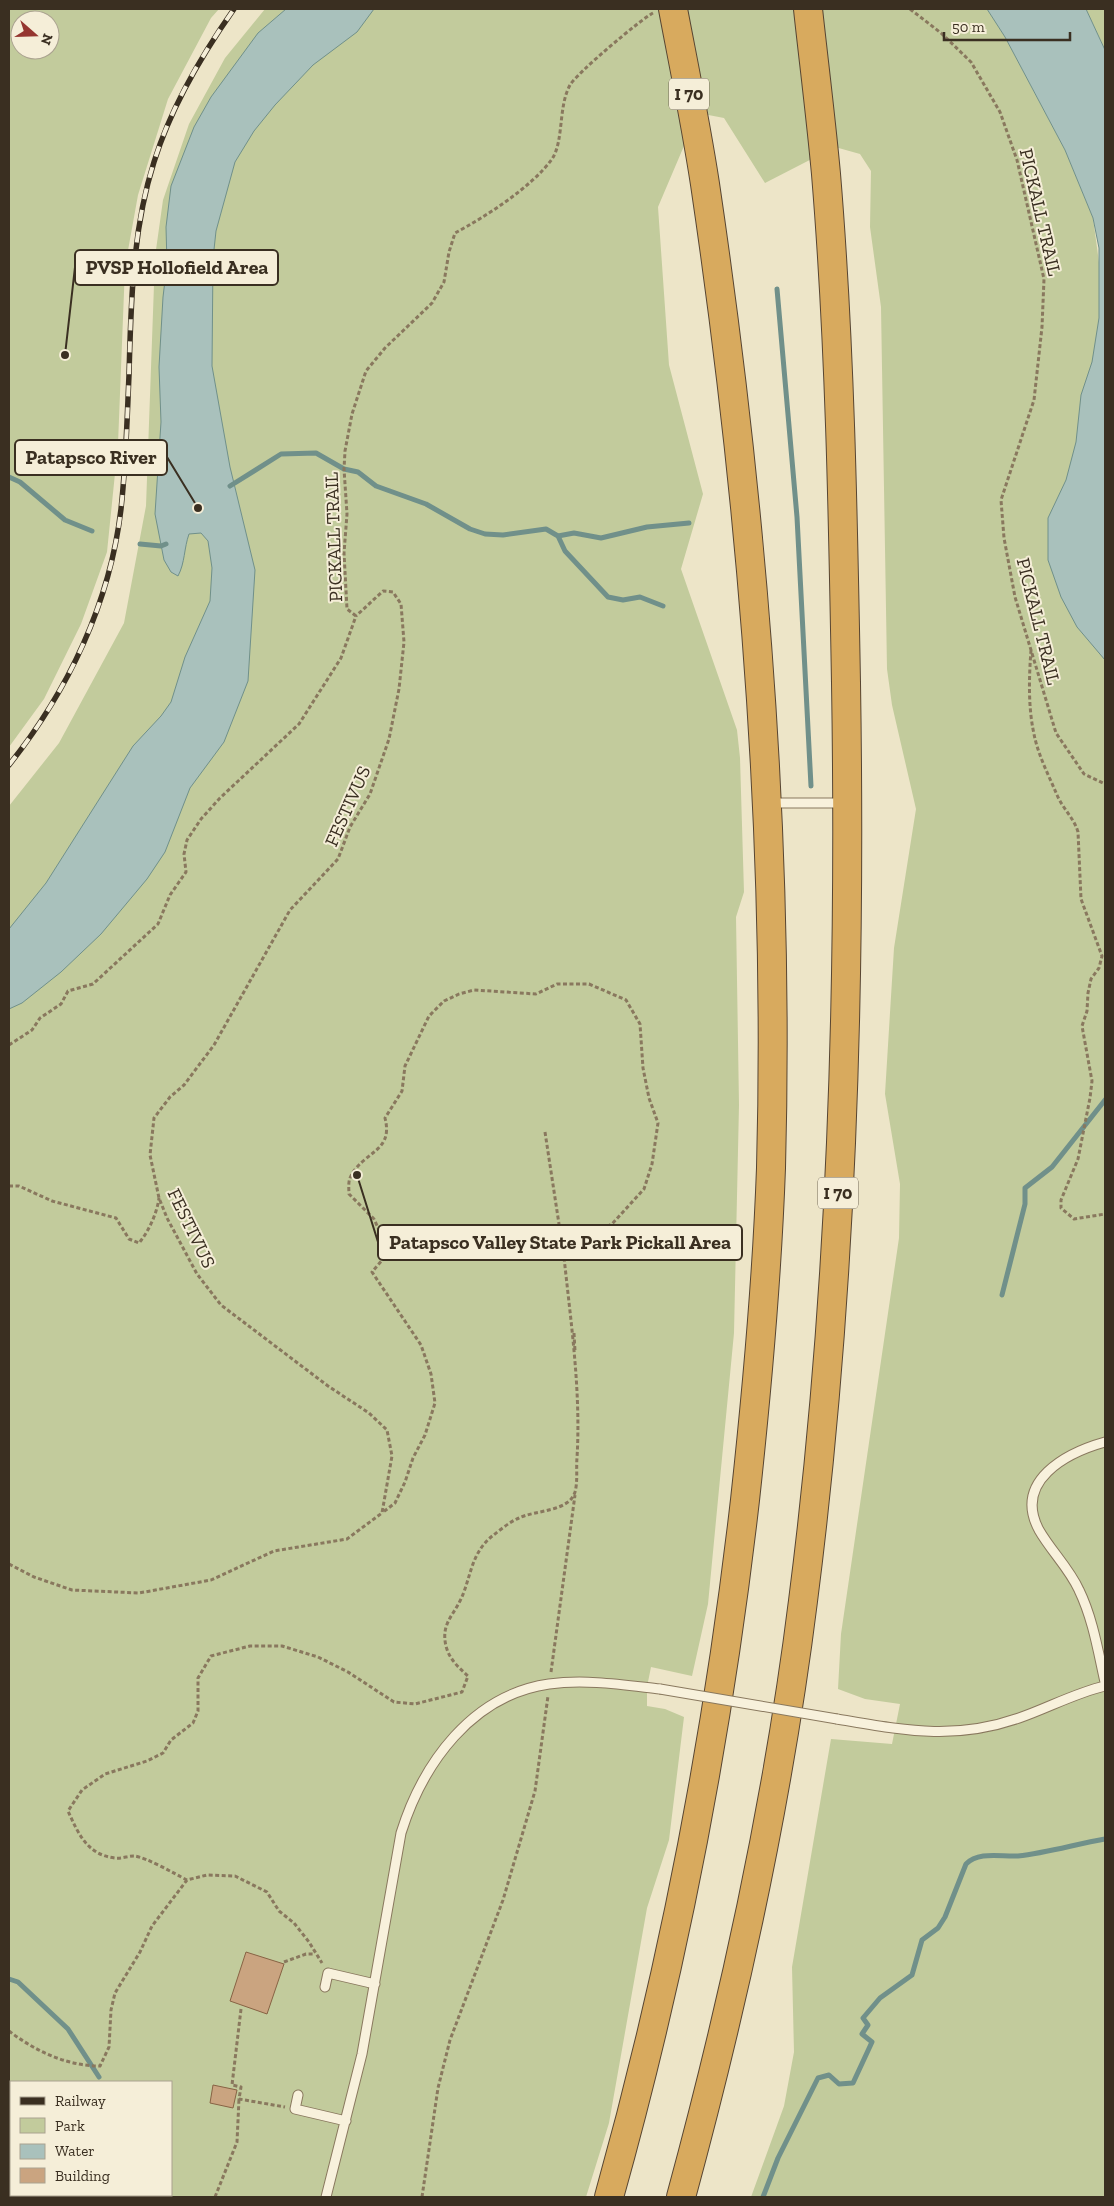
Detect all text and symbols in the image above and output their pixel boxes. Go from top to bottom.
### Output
north arrow [10,10,60,60]
scale bar [944,10,1070,42]
text: 50 m [952,18,985,36]
text: N [37,31,57,48]
road number: I 70 [669,78,709,110]
street label: PICKALL TRAIL [1015,146,1066,279]
callout: PVSP Hollofield Area [75,250,278,285]
text: PVSP Hollofield Area [86,255,268,279]
callout: Patapsco River [15,440,167,475]
text: Patapsco River [25,445,157,469]
street label: PICKALL TRAIL [320,471,347,602]
street label: PICKALL TRAIL [1012,555,1066,688]
street label: FESTIVUS [319,762,375,850]
road number: I 70 [818,1178,858,1208]
street label: FESTIVUS [162,1185,221,1272]
callout: Patapsco Valley State Park Pickall Area [378,1225,742,1260]
text: Patapsco Valley State Park Pickall Area [389,1230,731,1254]
legend [10,2081,172,2196]
text: Railway [55,2092,106,2110]
text: Park [55,2117,85,2135]
text: Water [55,2142,95,2160]
text: Building [55,2167,110,2185]

